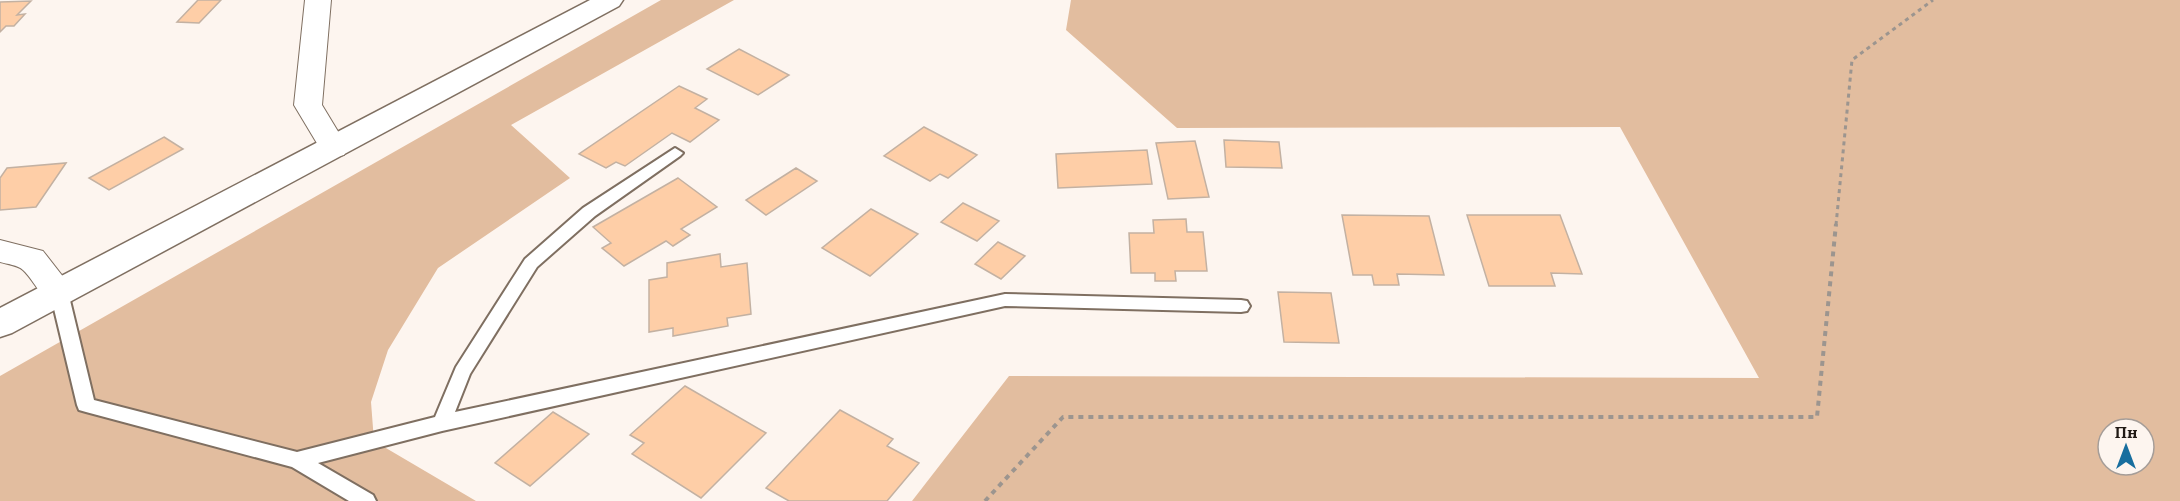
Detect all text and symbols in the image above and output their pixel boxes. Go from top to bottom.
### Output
north arrow [2096,417,2156,477]
text: Пн [2114,422,2138,442]

